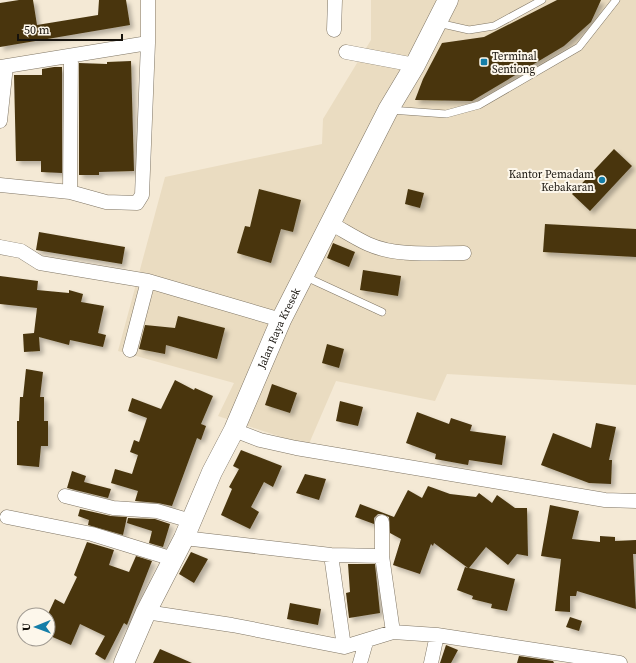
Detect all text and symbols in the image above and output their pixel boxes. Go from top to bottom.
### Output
scale bar [18,16,122,42]
text: 50 m [24,22,50,38]
place label: Terminal Sentiong [492,49,537,77]
marker: Terminal Sentiong [479,57,489,67]
place label: Kantor Pemadam Kebakaran [509,167,594,195]
marker: Kantor Pemadam Kebakaran [597,175,607,185]
street label: Jalan Raya Kresek [253,284,304,372]
north arrow [16,607,56,647]
text: U [19,623,34,631]

